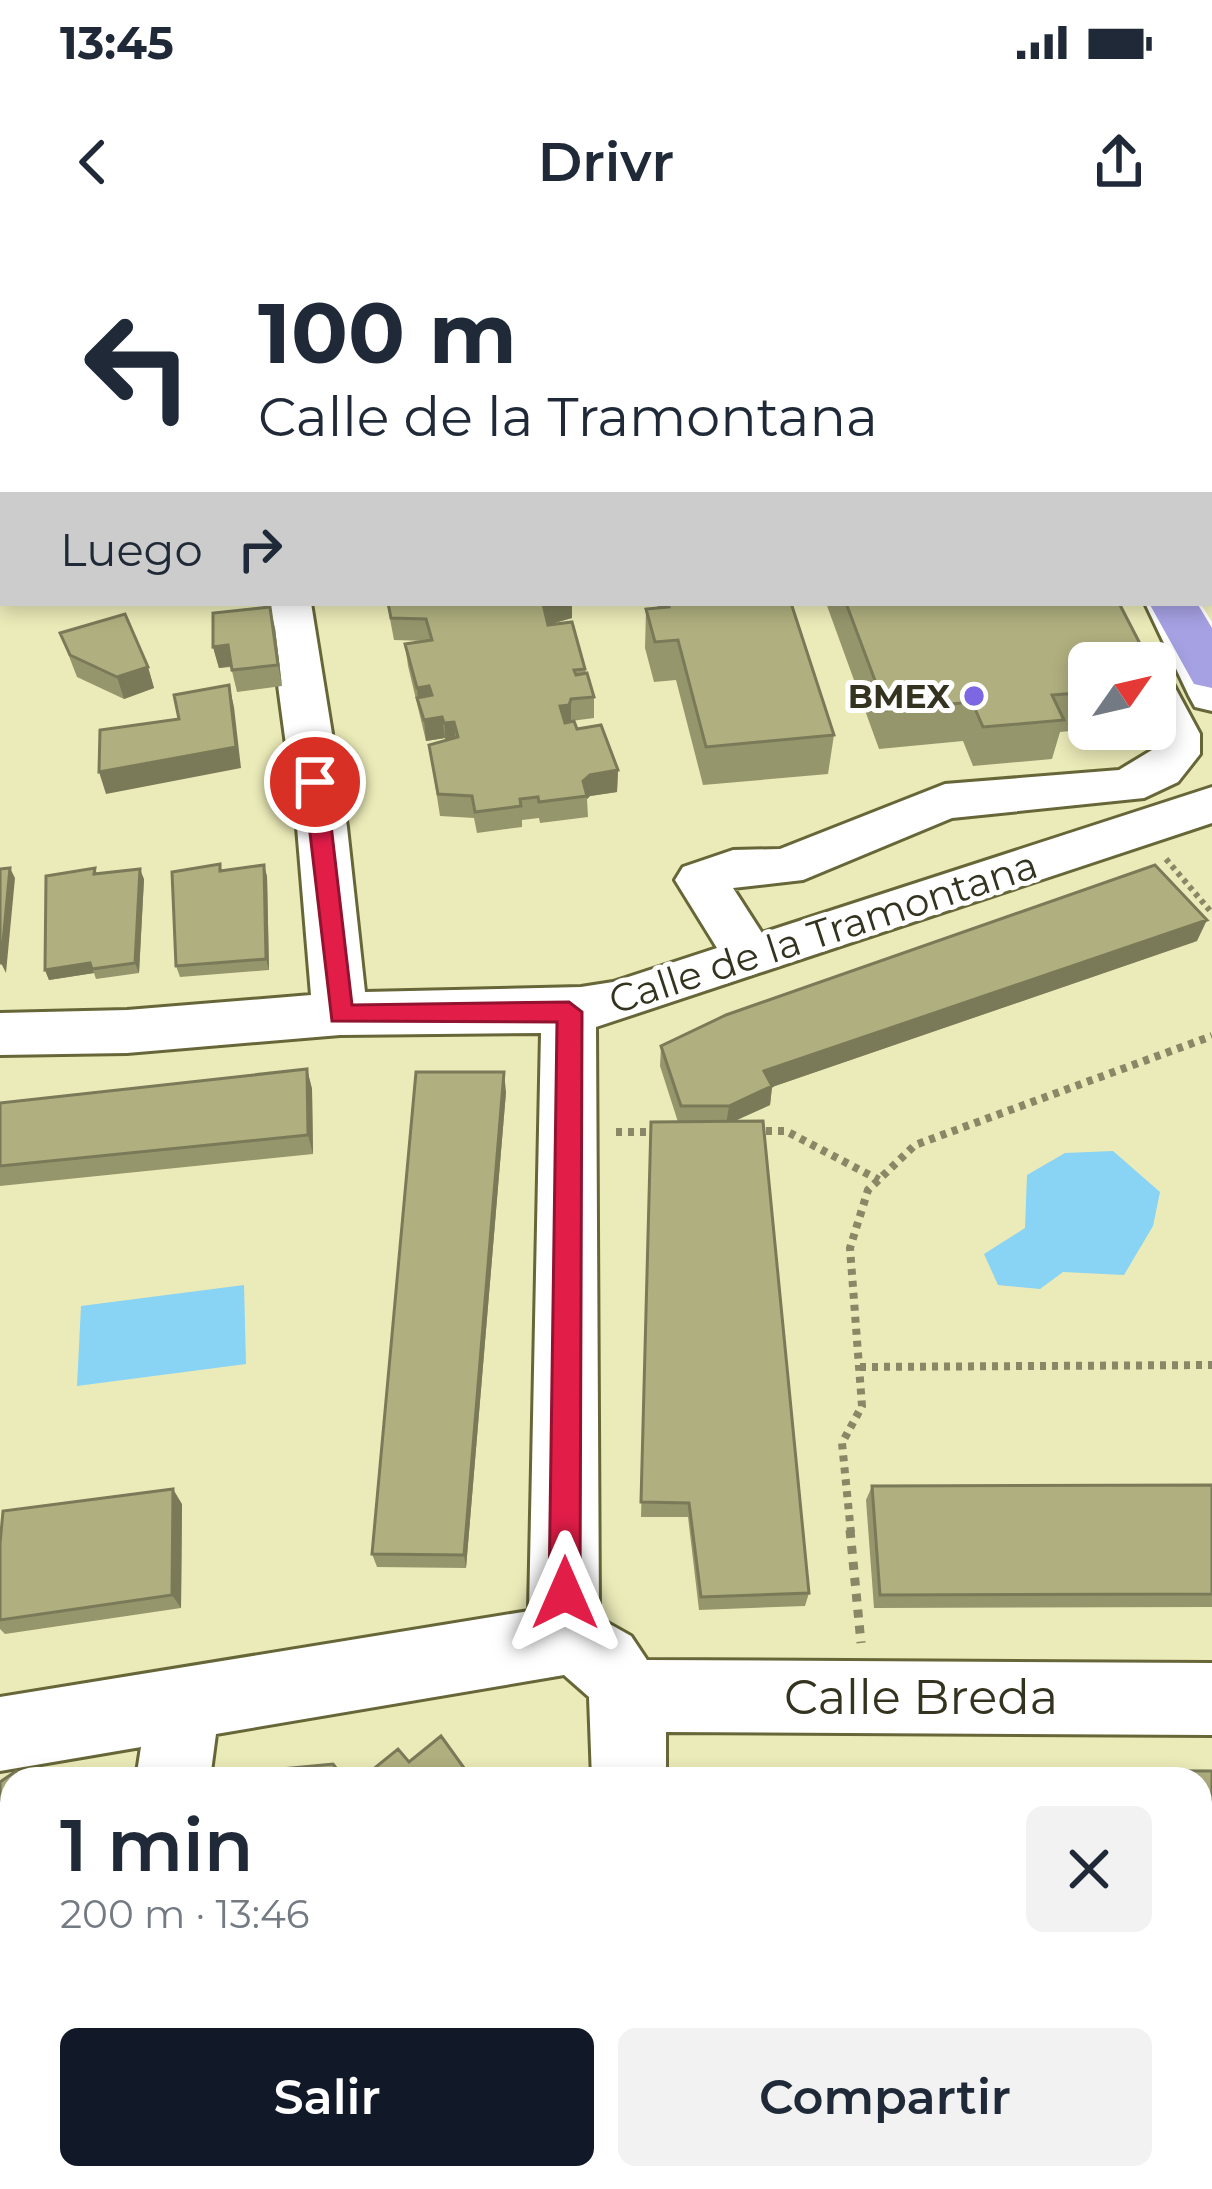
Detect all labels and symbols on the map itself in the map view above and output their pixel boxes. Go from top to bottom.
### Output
north arrow [1068,642,1176,750]
place label: BMEX [848,676,950,716]
marker: BMEX [961,683,987,709]
pin [264,731,366,833]
street label: Calle de la Tramontana [603,840,1043,1024]
position arrow [502,1530,628,1656]
street label: Calle Breda [784,1668,1058,1726]

